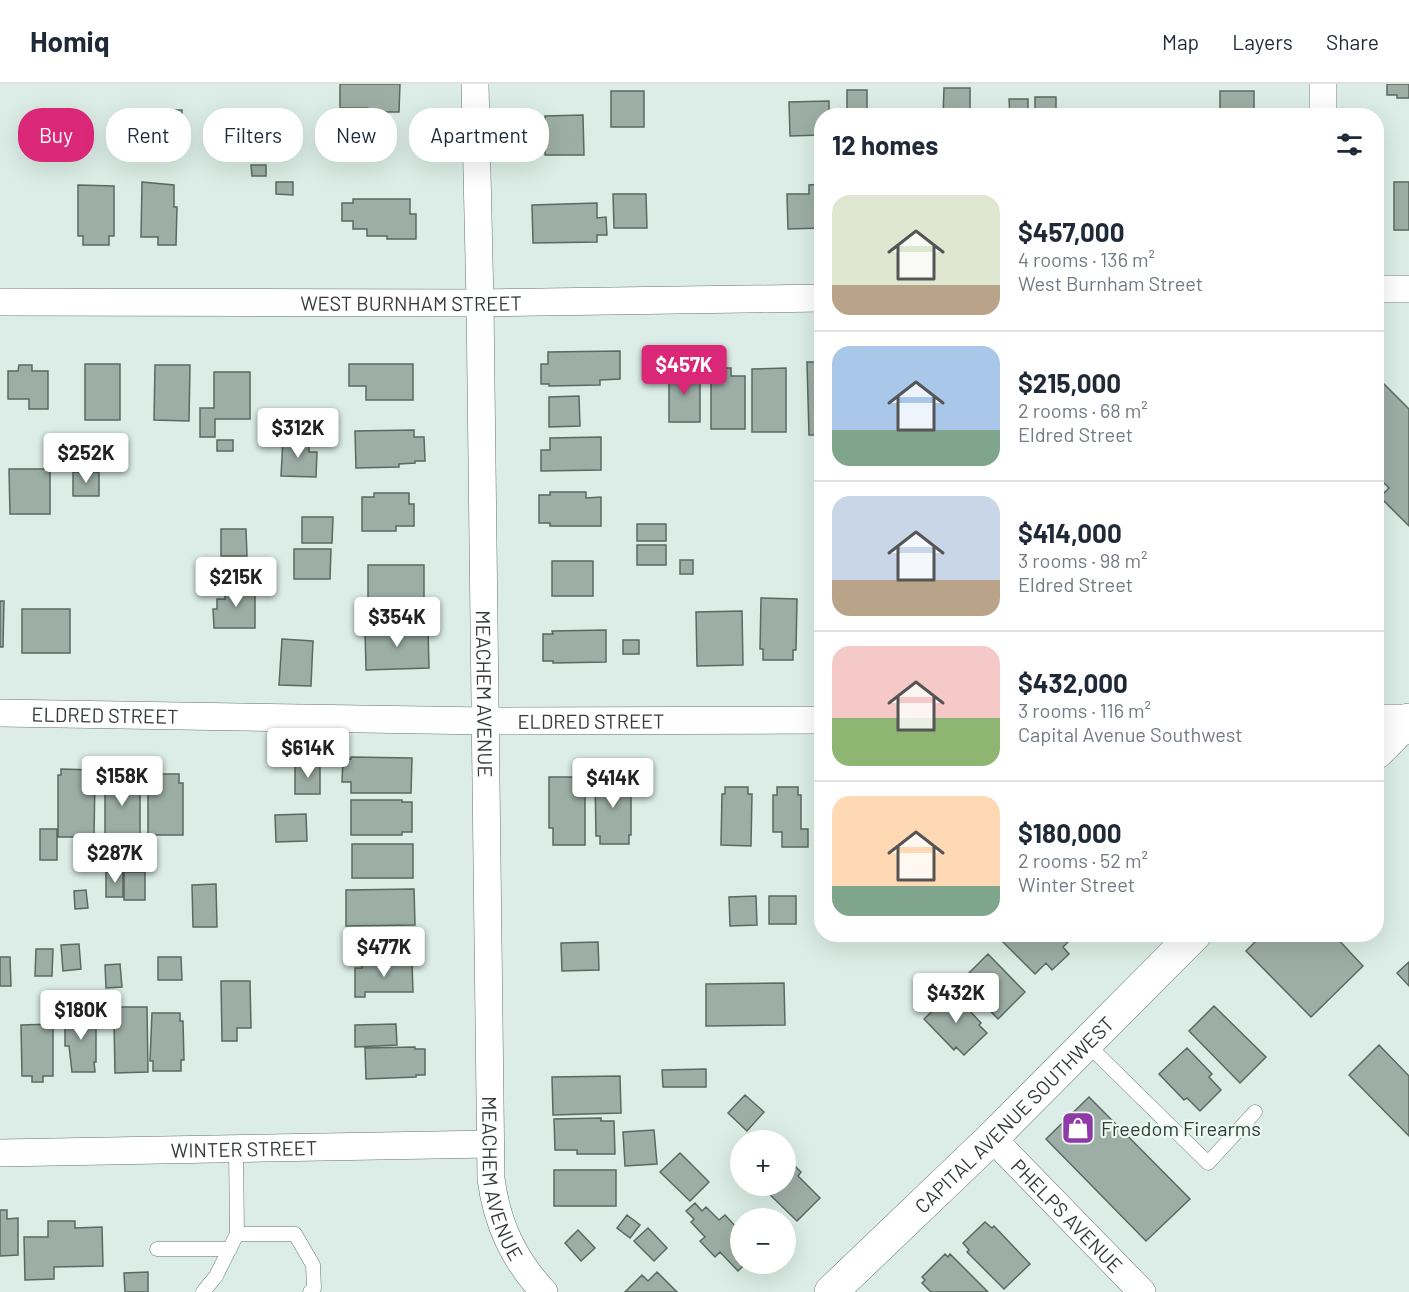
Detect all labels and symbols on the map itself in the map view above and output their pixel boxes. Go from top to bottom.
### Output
street label: WEST BURNHAM STREET [300,290,522,315]
pin: $457K [642,345,726,396]
pin: $312K [256,408,340,459]
pin: $252K [44,433,128,484]
pin: $215K [194,557,278,608]
pin: $354K [355,597,439,648]
street label: MEACHEM AVENUE [472,610,498,778]
street label: ELDRED STREET [31,702,179,728]
street label: ELDRED STREET [517,708,665,733]
pin: $614K [266,728,350,779]
pin: $158K [80,756,164,807]
pin: $414K [571,758,655,809]
pin: $287K [73,833,157,884]
pin: $477K [342,927,426,978]
pin: $432K [914,973,998,1024]
pin: $180K [39,990,123,1041]
street label: CAPITAL AVENUE SOUTHWEST [909,1011,1118,1218]
street label: MEACHEM AVENUE [478,1096,529,1264]
shop icon: Freedom Firearms [1060,1110,1096,1146]
place label: Freedom Firearms [1101,1116,1261,1140]
street label: WINTER STREET [170,1135,317,1162]
street label: PHELPS AVENUE [1007,1153,1128,1277]

